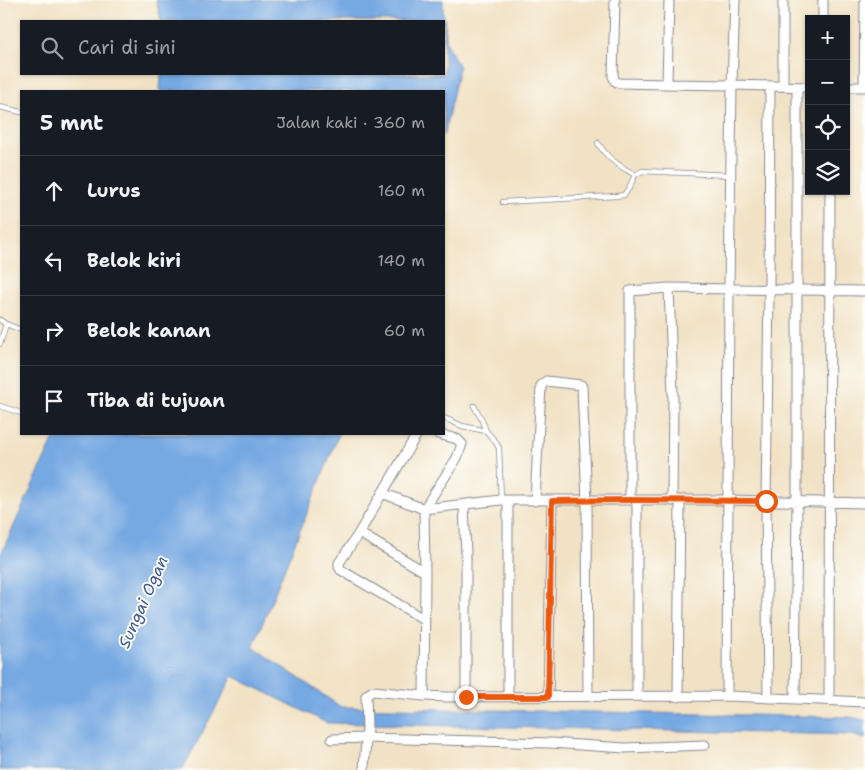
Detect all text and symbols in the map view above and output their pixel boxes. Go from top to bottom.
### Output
map controls [805,15,850,195]
button: + [805,15,850,60]
search box [20,20,445,75]
icon: search [38,34,66,62]
text: Cari di sini [78,35,176,60]
button: − [805,60,850,105]
button: locate [805,105,850,150]
text: 5 mnt [40,109,103,137]
text: Jalan kaki · 360 m [276,112,425,133]
button: layers [805,150,850,195]
icon: ahead [40,177,68,205]
text: Lurus [87,178,141,203]
text: 160 m [378,180,425,201]
icon: left [40,247,68,275]
text: Belok kiri [87,248,181,273]
text: 140 m [378,250,425,271]
icon: right [40,317,68,345]
text: Belok kanan [87,318,211,343]
text: 60 m [384,320,425,341]
icon: arrive [40,387,68,415]
text: Tiba di tujuan [87,388,225,413]
route start [755,490,778,513]
water label: Sungai Ogan [113,553,173,651]
route end [455,686,478,709]

